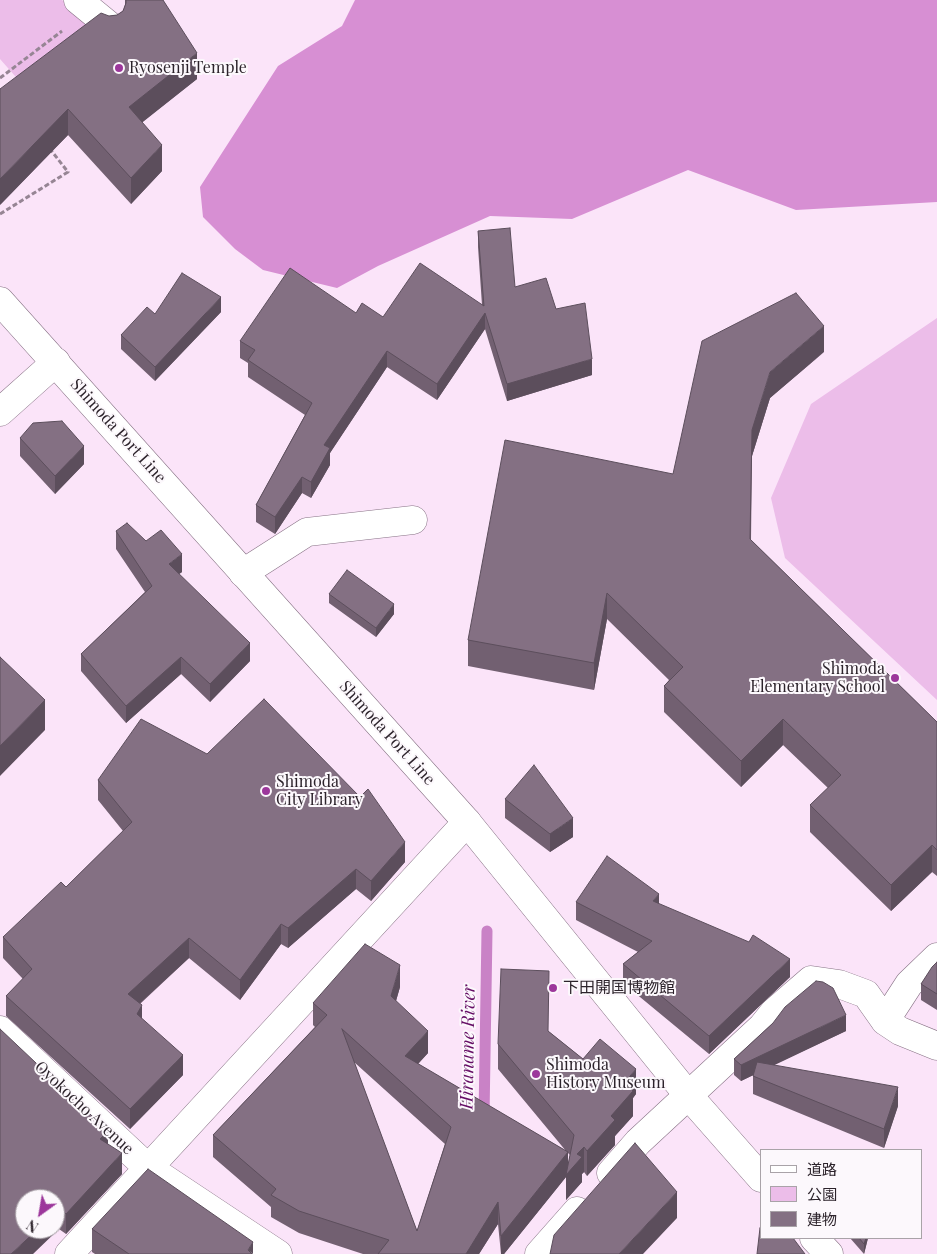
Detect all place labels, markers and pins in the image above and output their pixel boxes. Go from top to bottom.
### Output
place label: Ryosenji Temple [129,58,247,78]
marker: Ryosenji Temple [113,62,125,74]
place label: Shimoda Elementary School [750,659,885,697]
marker: Shimoda Elementary School [889,672,901,684]
place label: Shimoda City Library [276,772,363,810]
marker: Shimoda City Library [260,785,272,797]
place label: 下田開国博物館 [563,978,675,998]
marker: 下田開国博物館 [547,982,559,994]
place label: Shimoda History Museum [546,1055,665,1093]
marker: Shimoda History Museum [530,1068,542,1080]

